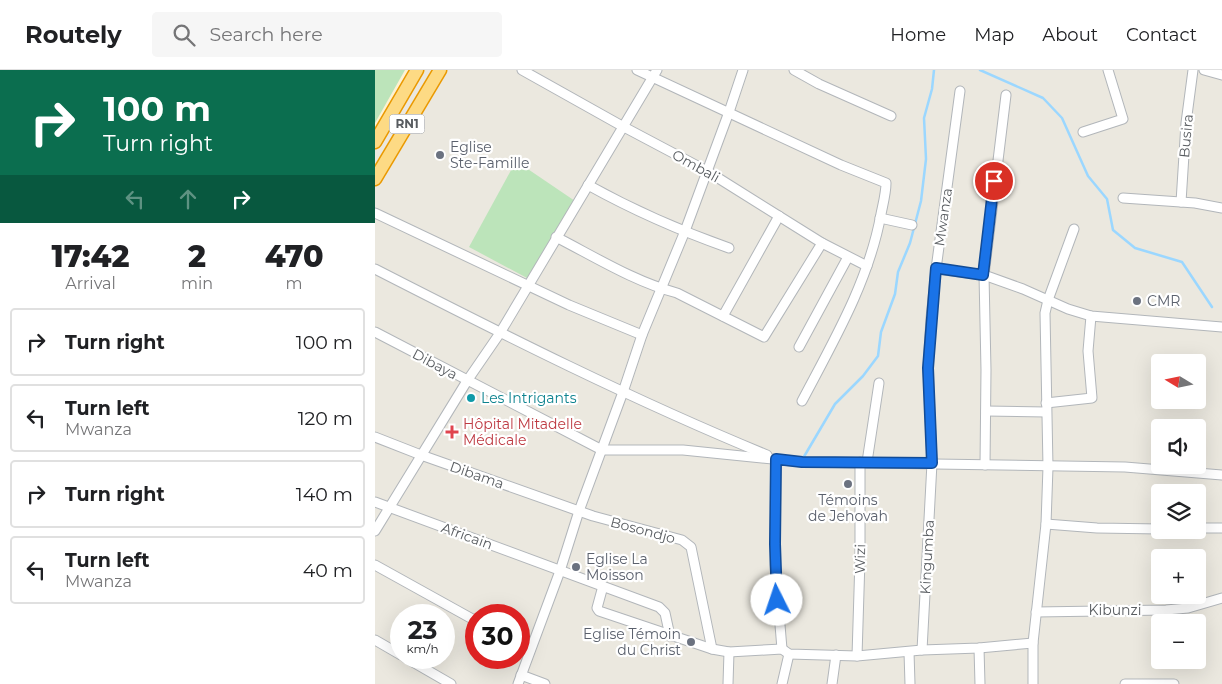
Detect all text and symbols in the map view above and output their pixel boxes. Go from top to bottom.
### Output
search box [152,12,502,57]
text: Routely [25,20,122,49]
icon: search [170,21,198,49]
text: Search here [210,23,323,46]
text: Home [890,24,946,46]
text: Map [974,24,1014,46]
text: About [1042,24,1098,46]
text: Contact [1126,24,1197,46]
text: 100 m [103,87,211,130]
icon: right [20,90,85,155]
street label: Busira [1175,113,1197,159]
road number: RN1 [390,114,425,134]
text: Turn right [103,130,213,157]
place label: Eglise Ste-Famille [450,138,529,172]
street label: Ombali [669,146,723,186]
marker: Eglise Ste-Famille [434,149,446,161]
pin [973,160,1015,202]
icon: arrive [980,167,1008,195]
icon: left [121,185,149,213]
icon: ahead [174,185,202,213]
icon: right [227,185,255,213]
street label: Mwanza [930,187,956,247]
text: 17:42 [52,238,130,275]
text: 2 [188,238,206,275]
text: 470 [265,238,323,275]
text: Arrival [65,274,116,293]
text: min [181,274,213,293]
text: m [286,274,303,293]
place label: CMR [1147,292,1180,310]
marker: CMR [1131,295,1143,307]
icon: right [22,328,50,356]
text: Turn right [65,331,165,354]
text: 100 m [296,331,353,354]
street label: Dibaya [409,345,461,383]
north arrow [1151,354,1206,409]
map controls [1151,354,1206,669]
place label: Les Intrigants [481,389,577,407]
marker: Les Intrigants [465,392,477,404]
text: Turn left [65,397,150,420]
icon: left [22,404,50,432]
text: 120 m [298,407,353,430]
place label: Hôpital Mitadelle Médicale [463,415,582,449]
button: sound [1151,419,1206,474]
text: Mwanza [65,420,132,439]
marker: Hôpital Mitadelle Médicale [445,425,459,439]
street label: Dibama [448,457,506,493]
marker: Témoins de Jehovah [842,478,854,490]
icon: right [22,480,50,508]
text: Turn right [65,483,165,506]
text: 140 m [296,483,353,506]
button: layers [1151,484,1206,539]
place label: Témoins de Jehovah [808,491,888,525]
street label: Bosondjo [609,513,678,547]
street label: Africain [439,518,495,554]
street label: Kingumba [916,519,938,595]
street label: Wizi [851,544,869,574]
text: Turn left [65,549,150,572]
button: + [1151,549,1206,604]
place label: Eglise La Moisson [586,550,648,584]
icon: left [22,556,50,584]
text: 40 m [303,559,353,582]
marker: Eglise La Moisson [570,561,582,573]
text: Mwanza [65,572,132,591]
position arrow [750,573,802,625]
street label: Kibunzi [1088,601,1142,619]
speed limit sign: 30 [465,604,530,669]
button: − [1151,614,1206,669]
text: 23 [408,615,437,645]
place label: Eglise Témoin du Christ [583,625,681,659]
marker: Eglise Témoin du Christ [685,636,697,648]
text: km/h [406,641,439,656]

